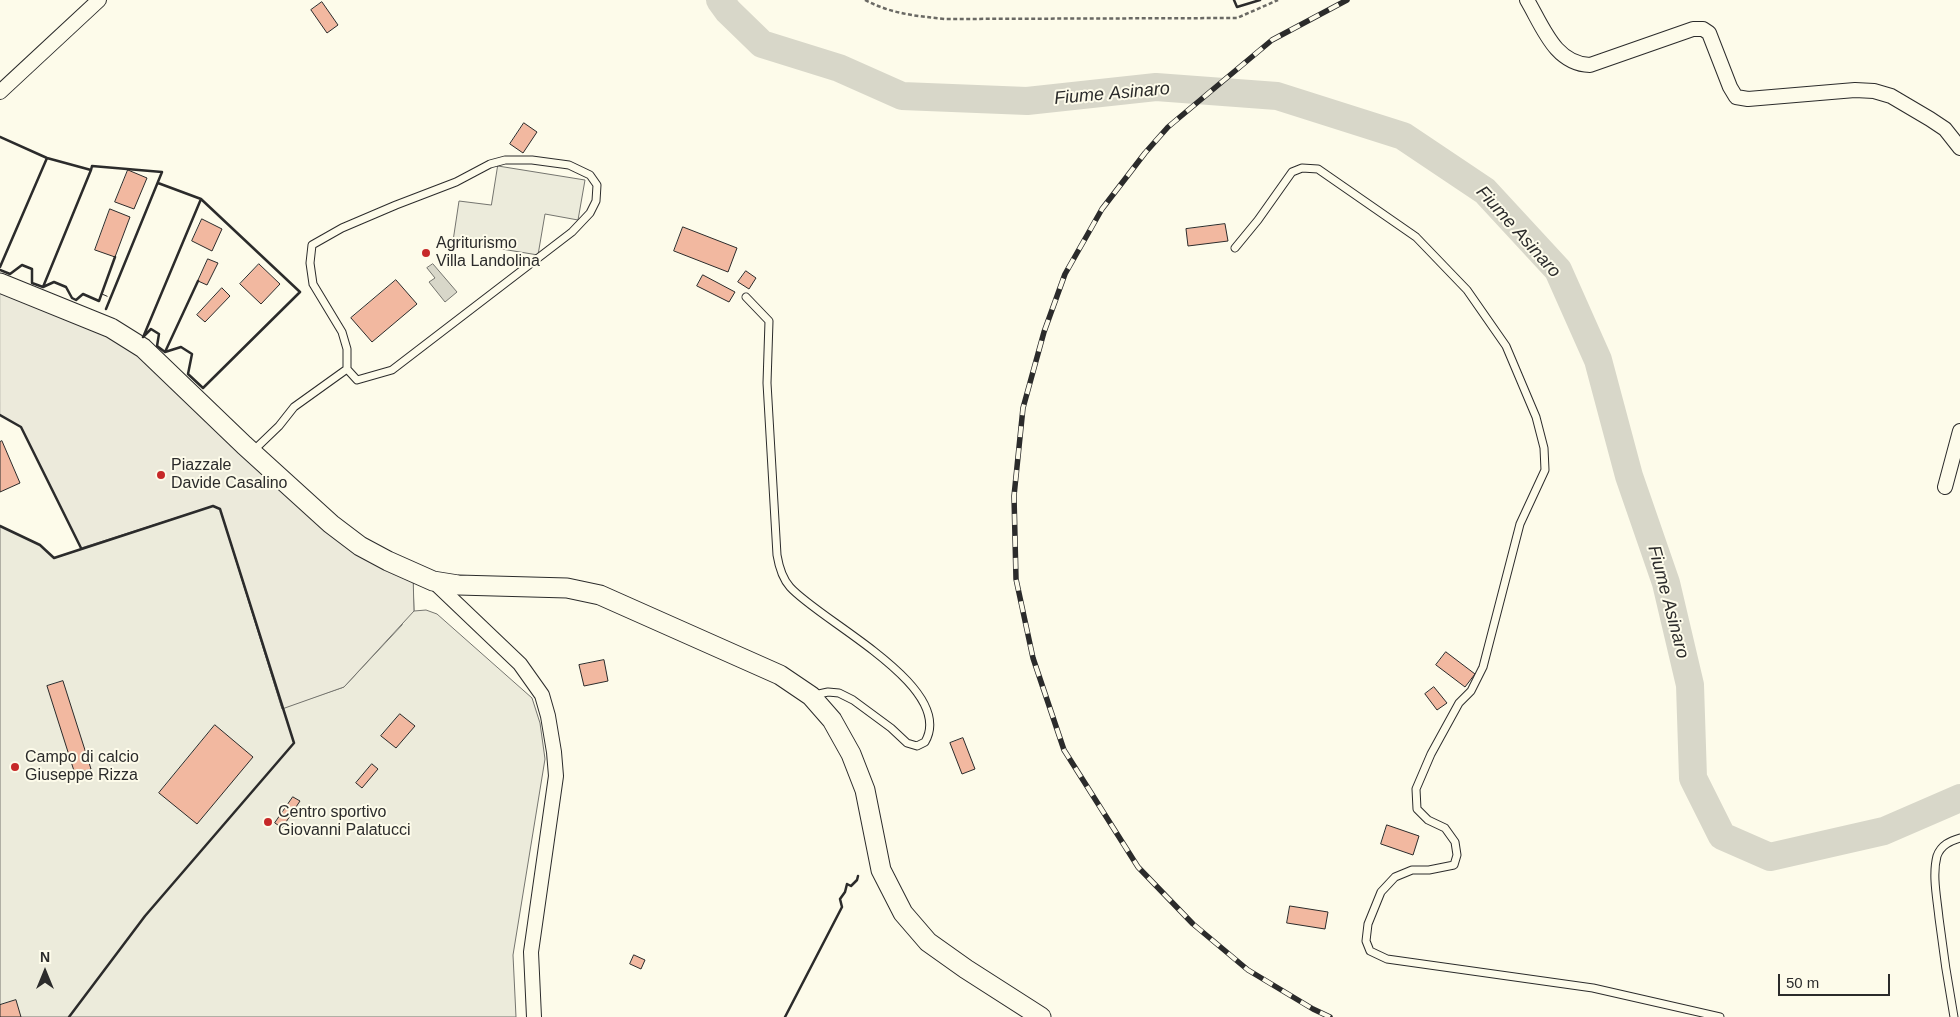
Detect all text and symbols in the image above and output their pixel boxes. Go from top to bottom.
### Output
water label: Fiume Asinaro [1053,78,1171,110]
water label: Fiume Asinaro [1471,182,1565,282]
place label: Agriturismo Villa Landolina [436,234,540,272]
marker: Agriturismo Villa Landolina [420,247,432,259]
place label: Piazzale Davide Casalino [171,456,288,494]
marker: Piazzale Davide Casalino [155,469,167,481]
water label: Fiume Asinaro [1643,543,1693,661]
place label: Campo di calcio Giuseppe Rizza [25,748,139,786]
marker: Campo di calcio Giuseppe Rizza [9,761,21,773]
place label: Centro sportivo Giovanni Palatucci [278,803,411,841]
marker: Centro sportivo Giovanni Palatucci [262,816,274,828]
north arrow [20,947,70,997]
text: N [40,949,50,965]
scale bar [1780,964,1892,996]
text: 50 m [1786,974,1819,991]

